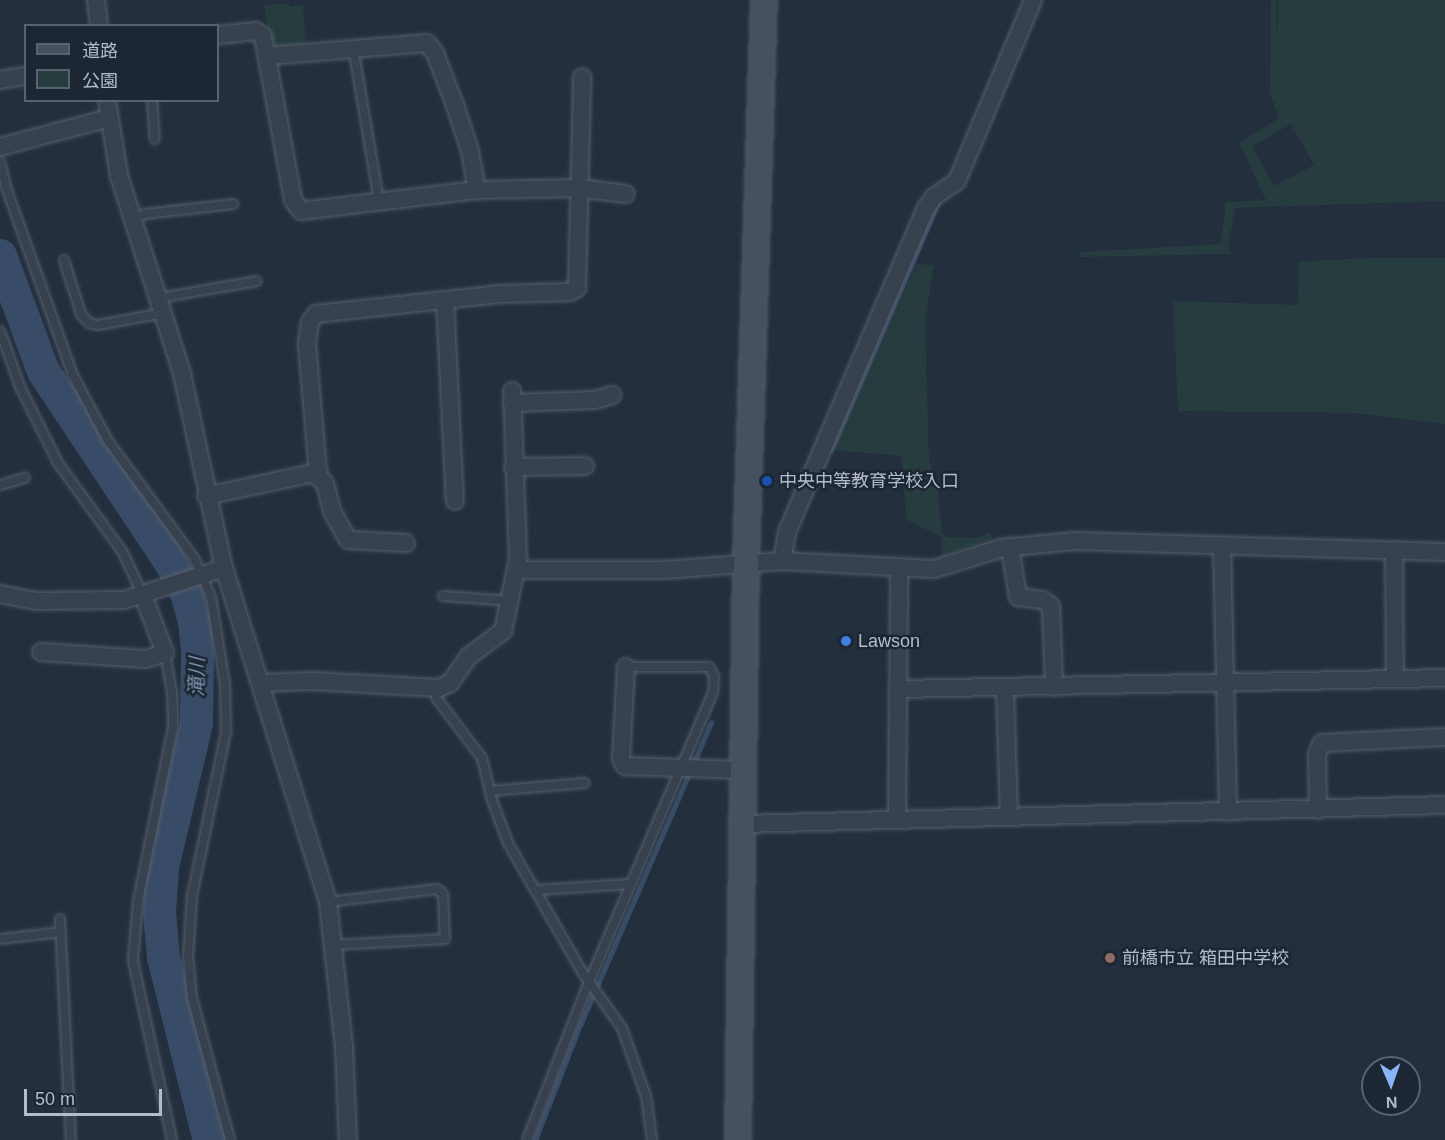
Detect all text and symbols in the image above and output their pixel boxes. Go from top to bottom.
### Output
legend [24,24,219,102]
text: 道路 [82,41,118,61]
text: 公園 [82,71,118,91]
place label: 中央中等教育学校入口 [779,470,959,492]
marker: 中央中等教育学校入口 [760,474,774,488]
place label: Lawson [858,630,920,652]
marker: Lawson [839,634,853,648]
water label: 滝川 [185,657,209,697]
place label: 前橋市立 箱田中学校 [1122,947,1289,969]
marker: 前橋市立 箱田中学校 [1103,951,1117,965]
north arrow [1361,1056,1421,1116]
scale bar [27,1077,165,1115]
text: 50 m [35,1089,75,1109]
text: N [1386,1094,1398,1111]

